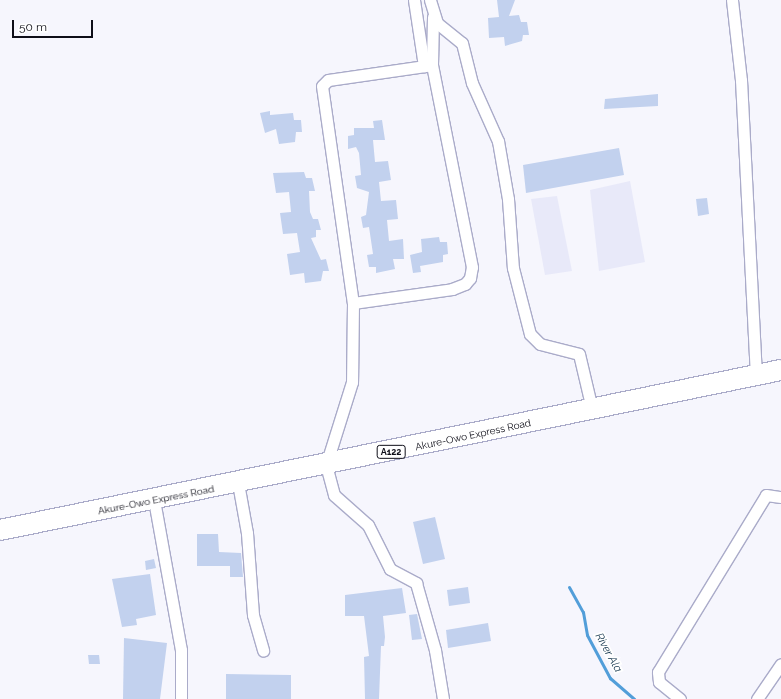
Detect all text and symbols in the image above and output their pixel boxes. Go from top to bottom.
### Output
scale bar [14,12,95,38]
text: 50 m [19,20,47,34]
street label: Akure-Owo Express Road [414,417,532,453]
road number: A122 [376,445,406,459]
street label: Akure-Owo Express Road [97,483,215,517]
water label: River Ala [592,631,624,675]

